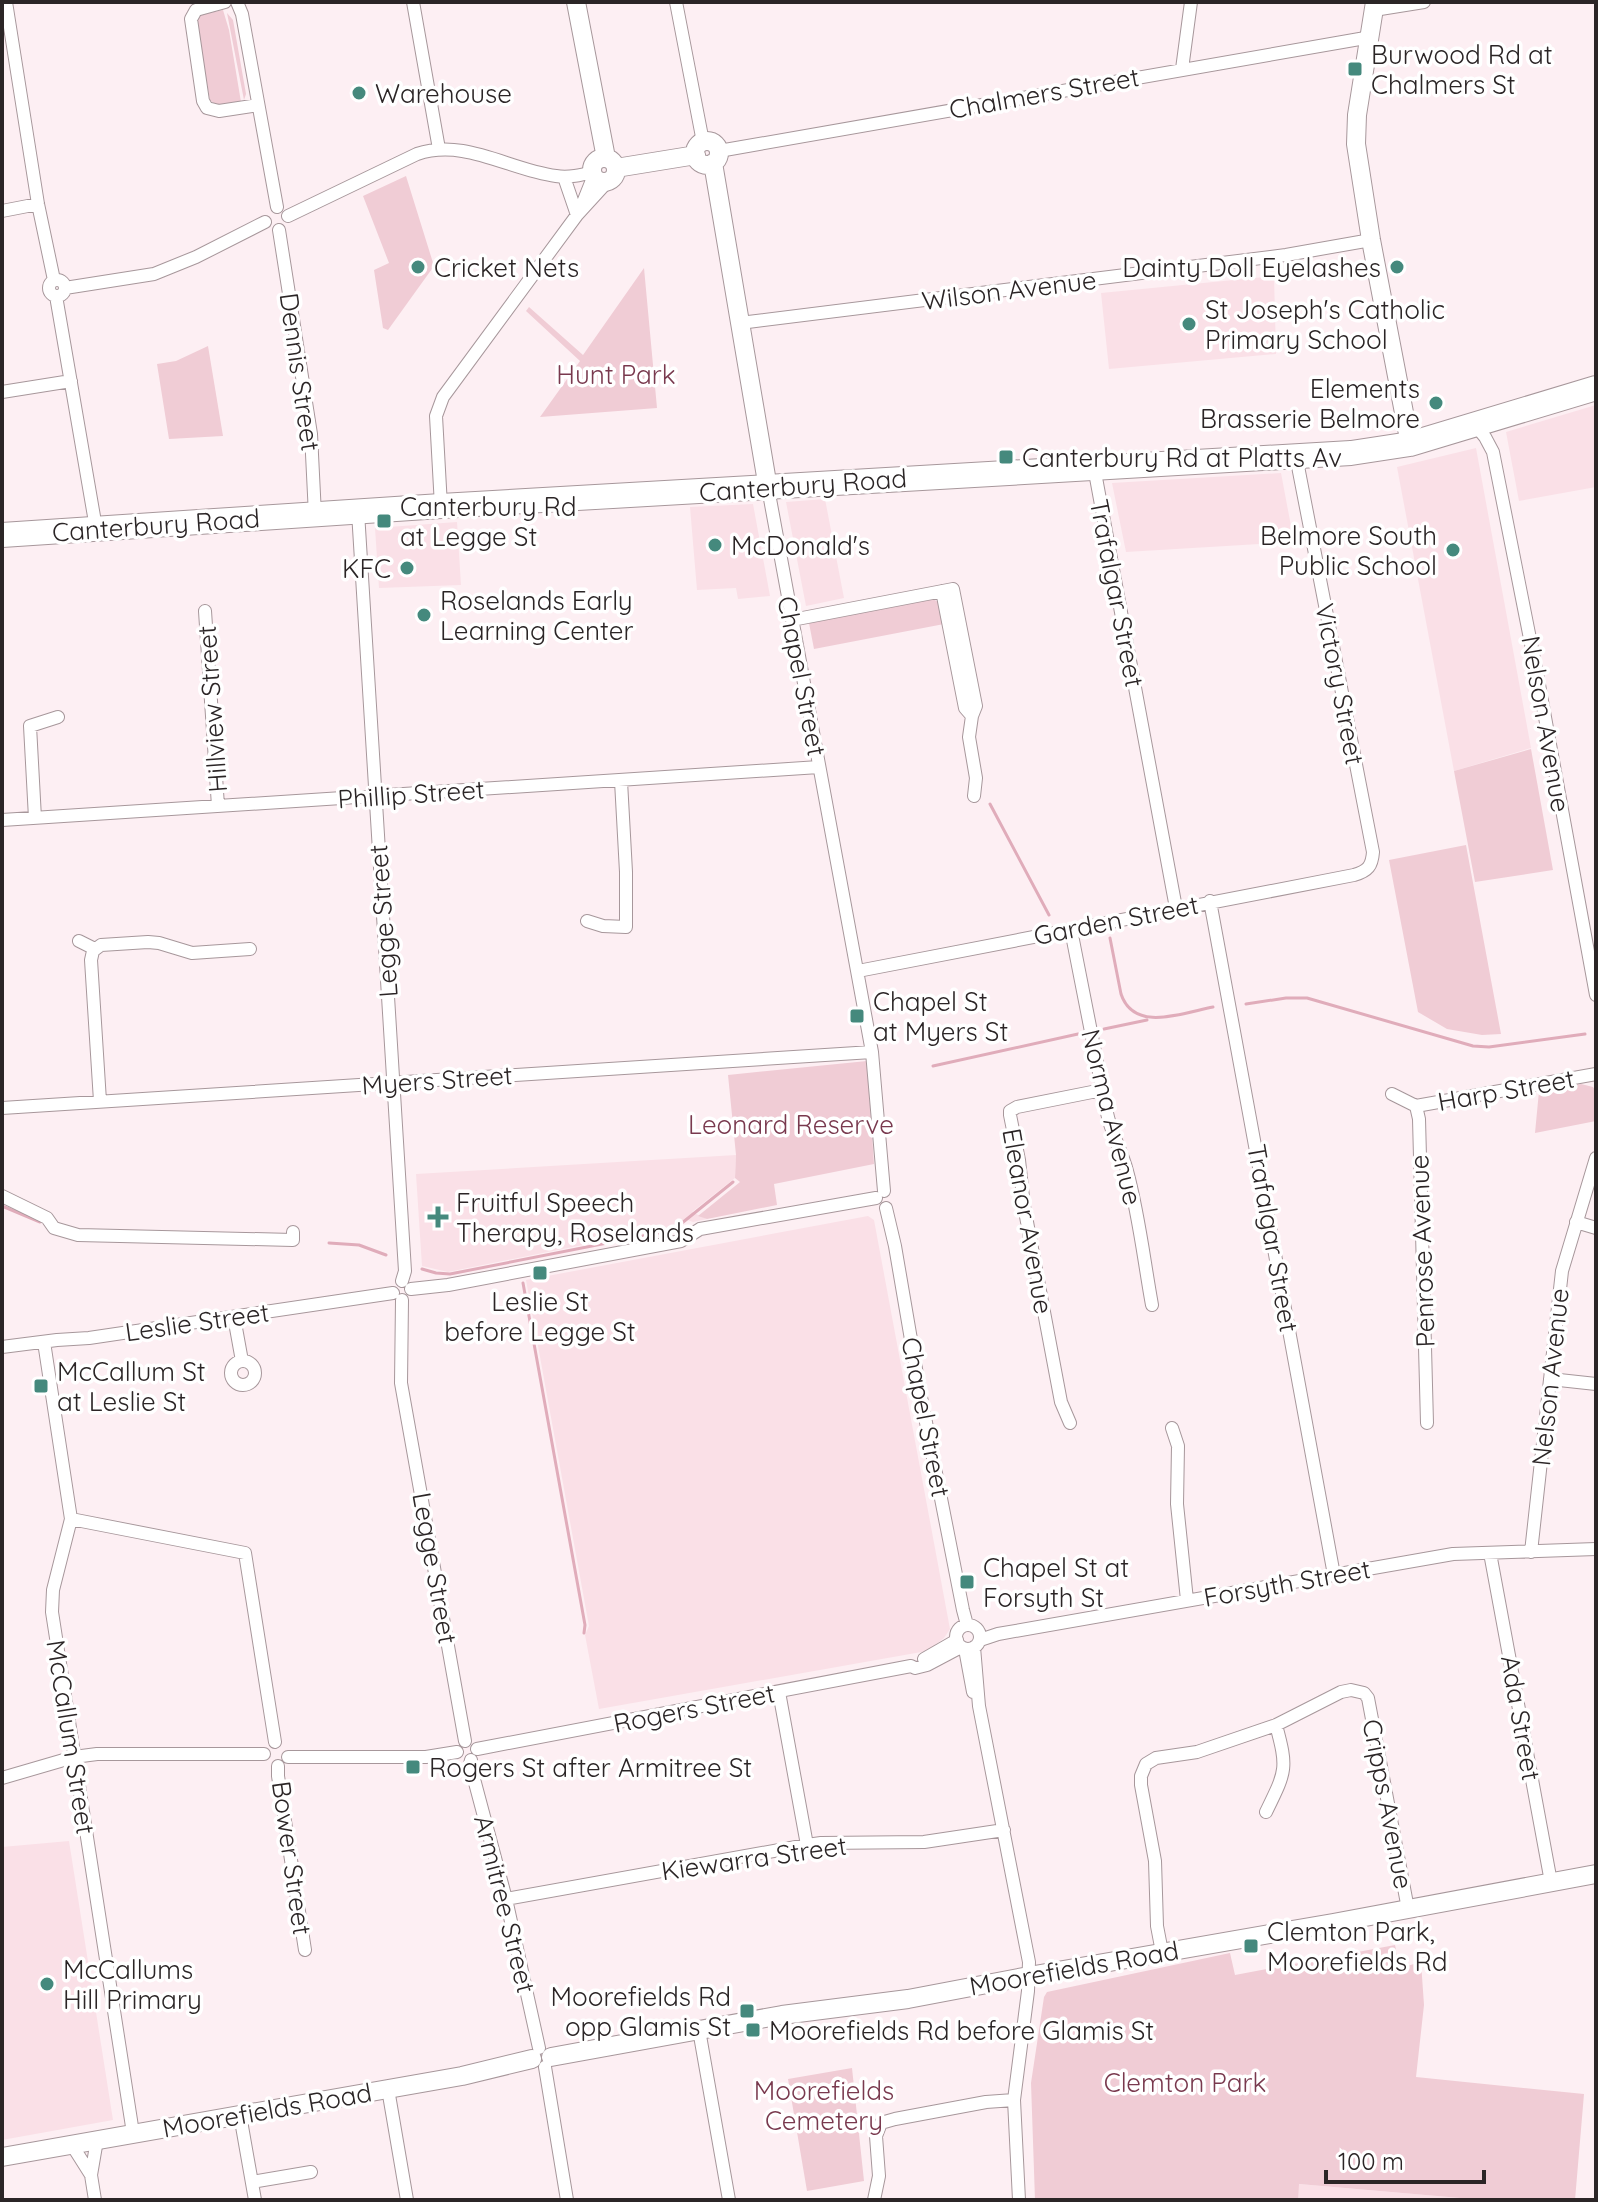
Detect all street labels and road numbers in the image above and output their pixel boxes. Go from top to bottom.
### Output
street label: Chalmers Street [946,60,1142,126]
street label: Wilson Avenue [920,263,1098,317]
street label: Dennis Street [273,291,327,453]
street label: Canterbury Road [698,461,908,509]
street label: Trafalgar Street [1083,496,1151,690]
street label: Canterbury Road [51,501,261,549]
street label: Chapel Street [770,593,834,759]
street label: Victory Street [1308,601,1372,767]
street label: Hillview Street [190,624,234,794]
street label: Nelson Avenue [1514,633,1578,815]
street label: Phillip Street [336,772,486,816]
street label: Legge Street [361,843,405,999]
street label: Garden Street [1031,888,1201,952]
street label: Norma Avenue [1074,1026,1150,1208]
street label: Myers Street [360,1058,514,1102]
street label: Harp Street [1435,1062,1577,1118]
street label: Eleanor Avenue [995,1126,1061,1316]
street label: Trafalgar Street [1240,1141,1306,1335]
street label: Penrose Avenue [1402,1154,1442,1348]
street label: Nelson Avenue [1524,1286,1576,1468]
street label: Leslie Street [123,1296,271,1348]
street label: Chapel Street [894,1334,958,1500]
street label: Legge Street [405,1490,465,1646]
street label: Forsyth Street [1201,1552,1373,1614]
street label: McCallum Street [39,1638,103,1836]
street label: Ada Street [1494,1653,1548,1783]
street label: Rogers Street [610,1676,778,1740]
street label: Cripps Avenue [1355,1716,1421,1892]
street label: Bower Street [265,1779,319,1937]
street label: Armitree Street [467,1812,543,1996]
street label: Kiewarra Street [659,1829,849,1887]
street label: Moorefields Road [967,1933,1181,2003]
street label: Moorefields Road [160,2075,374,2145]

